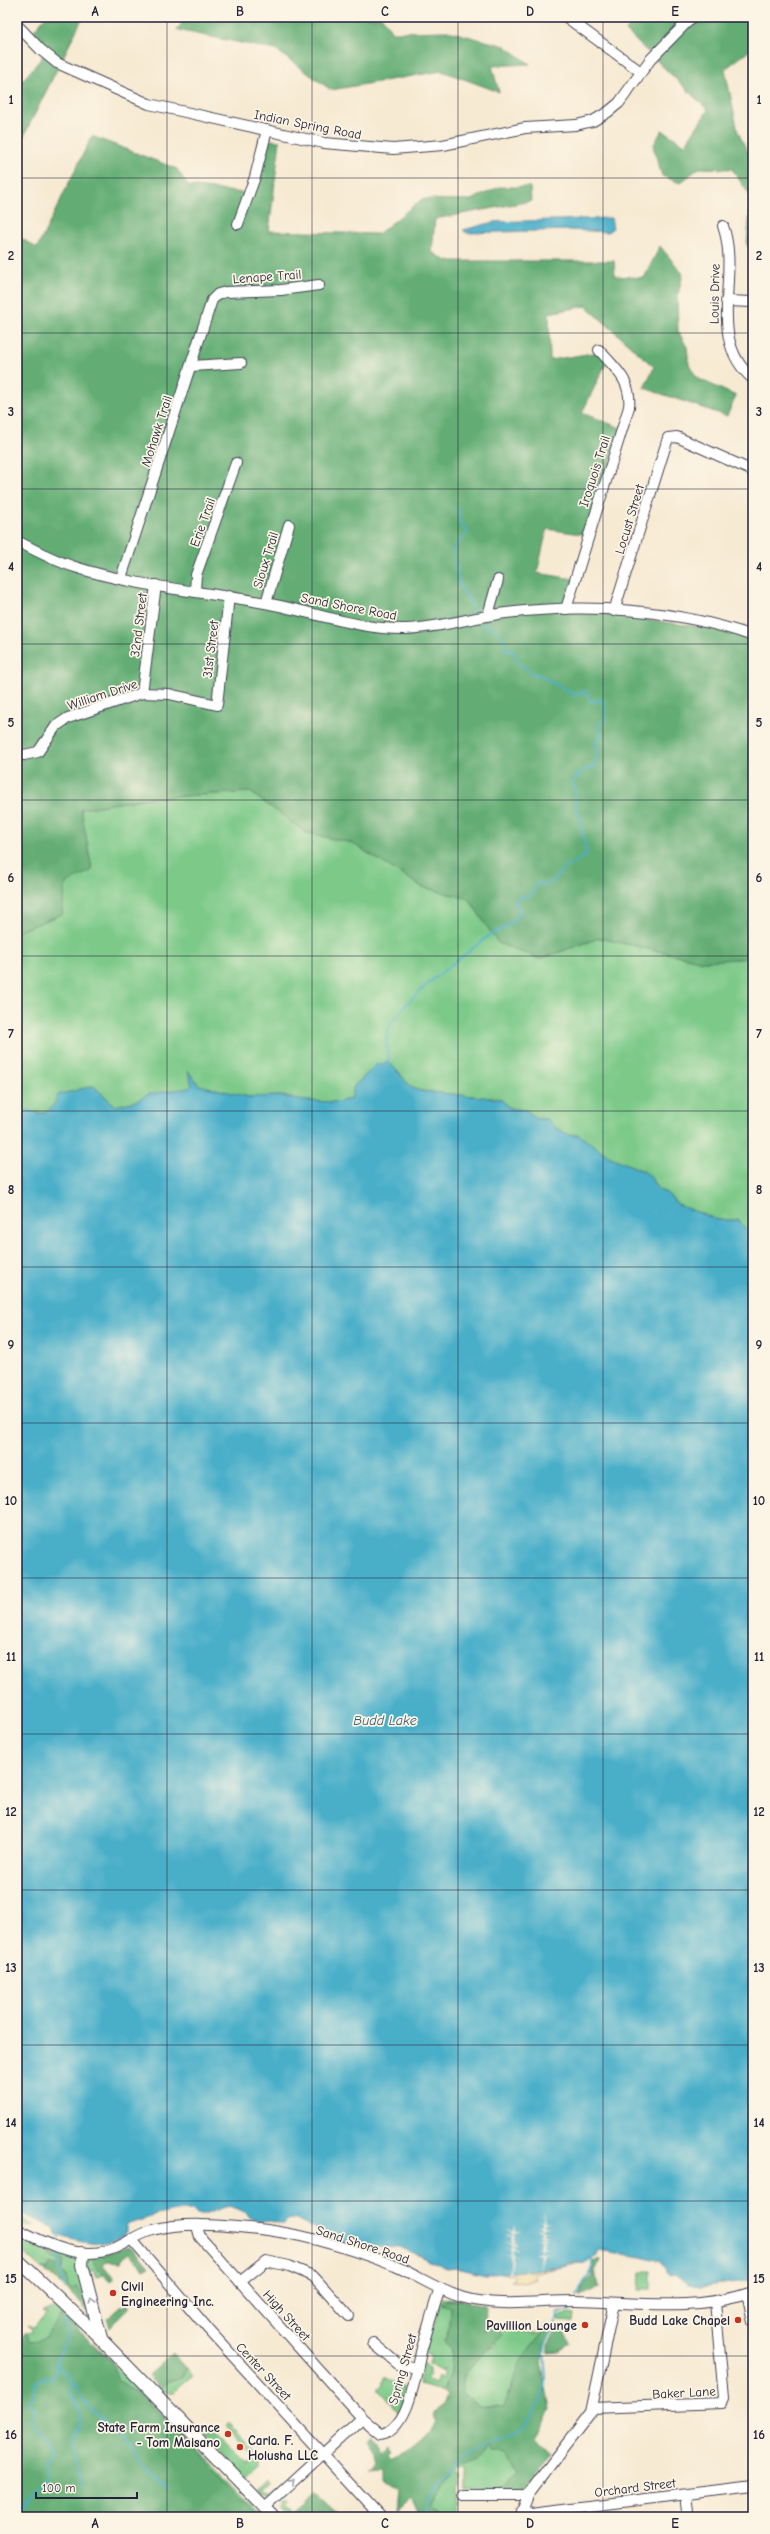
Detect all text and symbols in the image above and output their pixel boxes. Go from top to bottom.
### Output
text: A [91,4,99,19]
text: B [236,4,244,19]
text: C [381,4,389,19]
text: D [526,4,534,19]
text: E [671,4,679,19]
text: 1 [8,92,14,107]
text: 1 [756,92,762,107]
street label: Indian Spring Road [253,107,363,142]
text: 2 [8,248,14,263]
text: 2 [756,248,762,263]
street label: Louis Drive [706,263,723,324]
street label: Lenape Trail [232,267,302,286]
street label: Mohawk Trail [138,394,175,469]
text: 3 [8,404,14,419]
text: 3 [756,404,762,419]
street label: Iroquois Trail [576,434,613,509]
street label: Locust Street [612,481,648,556]
street label: Erie Trail [187,496,218,549]
street label: Sioux Trail [250,530,281,590]
text: 4 [8,559,14,574]
text: 4 [756,559,762,574]
street label: Sand Shore Road [300,590,398,623]
street label: 32nd Street [127,591,150,658]
street label: 31st Street [200,618,222,679]
street label: William Drive [65,676,139,713]
text: 5 [8,715,15,730]
text: 5 [756,715,763,730]
text: 6 [8,870,15,885]
text: 6 [756,870,763,885]
text: 7 [8,1026,14,1041]
text: 7 [756,1026,762,1041]
text: 8 [8,1182,14,1197]
text: 8 [756,1182,762,1197]
text: 9 [8,1337,15,1352]
text: 9 [756,1337,763,1352]
text: 10 [5,1493,17,1508]
text: 10 [753,1493,765,1508]
text: 11 [6,1649,16,1664]
text: 11 [754,1649,764,1664]
water label: Budd Lake [353,1712,417,1729]
text: 12 [5,1804,17,1819]
text: 12 [753,1804,765,1819]
text: 13 [5,1960,17,1975]
text: 13 [753,1960,765,1975]
text: 14 [5,2115,17,2130]
text: 14 [753,2115,765,2130]
street label: Sand Shore Road [314,2222,411,2267]
text: 15 [5,2271,17,2286]
text: 15 [753,2271,765,2286]
place label: Civil Engineering Inc. [121,2279,214,2309]
street label: High Street [260,2287,314,2345]
marker: Civil Engineering Inc. [108,2288,118,2298]
one-way arrow [88,2298,96,2304]
place label: Budd Lake Chapel [629,2313,730,2328]
marker: Budd Lake Chapel [733,2315,743,2325]
place label: Pavillion Lounge [486,2318,578,2333]
marker: Pavillion Lounge [580,2320,590,2330]
street label: Spring Street [385,2331,420,2406]
street label: Center Street [233,2339,295,2404]
street label: Baker Lane [652,2383,717,2402]
place label: State Farm Insurance - Tom Maisano [97,2420,221,2450]
text: 16 [5,2427,17,2442]
text: 16 [753,2427,765,2442]
marker: State Farm Insurance - Tom Maisano [223,2429,233,2439]
place label: Carla. F. Holusha LLC [248,2433,318,2463]
marker: Carla. F. Holusha LLC [235,2442,245,2452]
scale bar [36,2474,137,2500]
street label: Orchard Street [594,2475,678,2500]
one-way arrow [288,2479,295,2486]
text: 100 m [42,2481,75,2495]
text: A [91,2516,99,2531]
text: B [236,2516,244,2531]
text: C [381,2516,389,2531]
text: D [526,2516,534,2531]
text: E [671,2516,679,2531]

